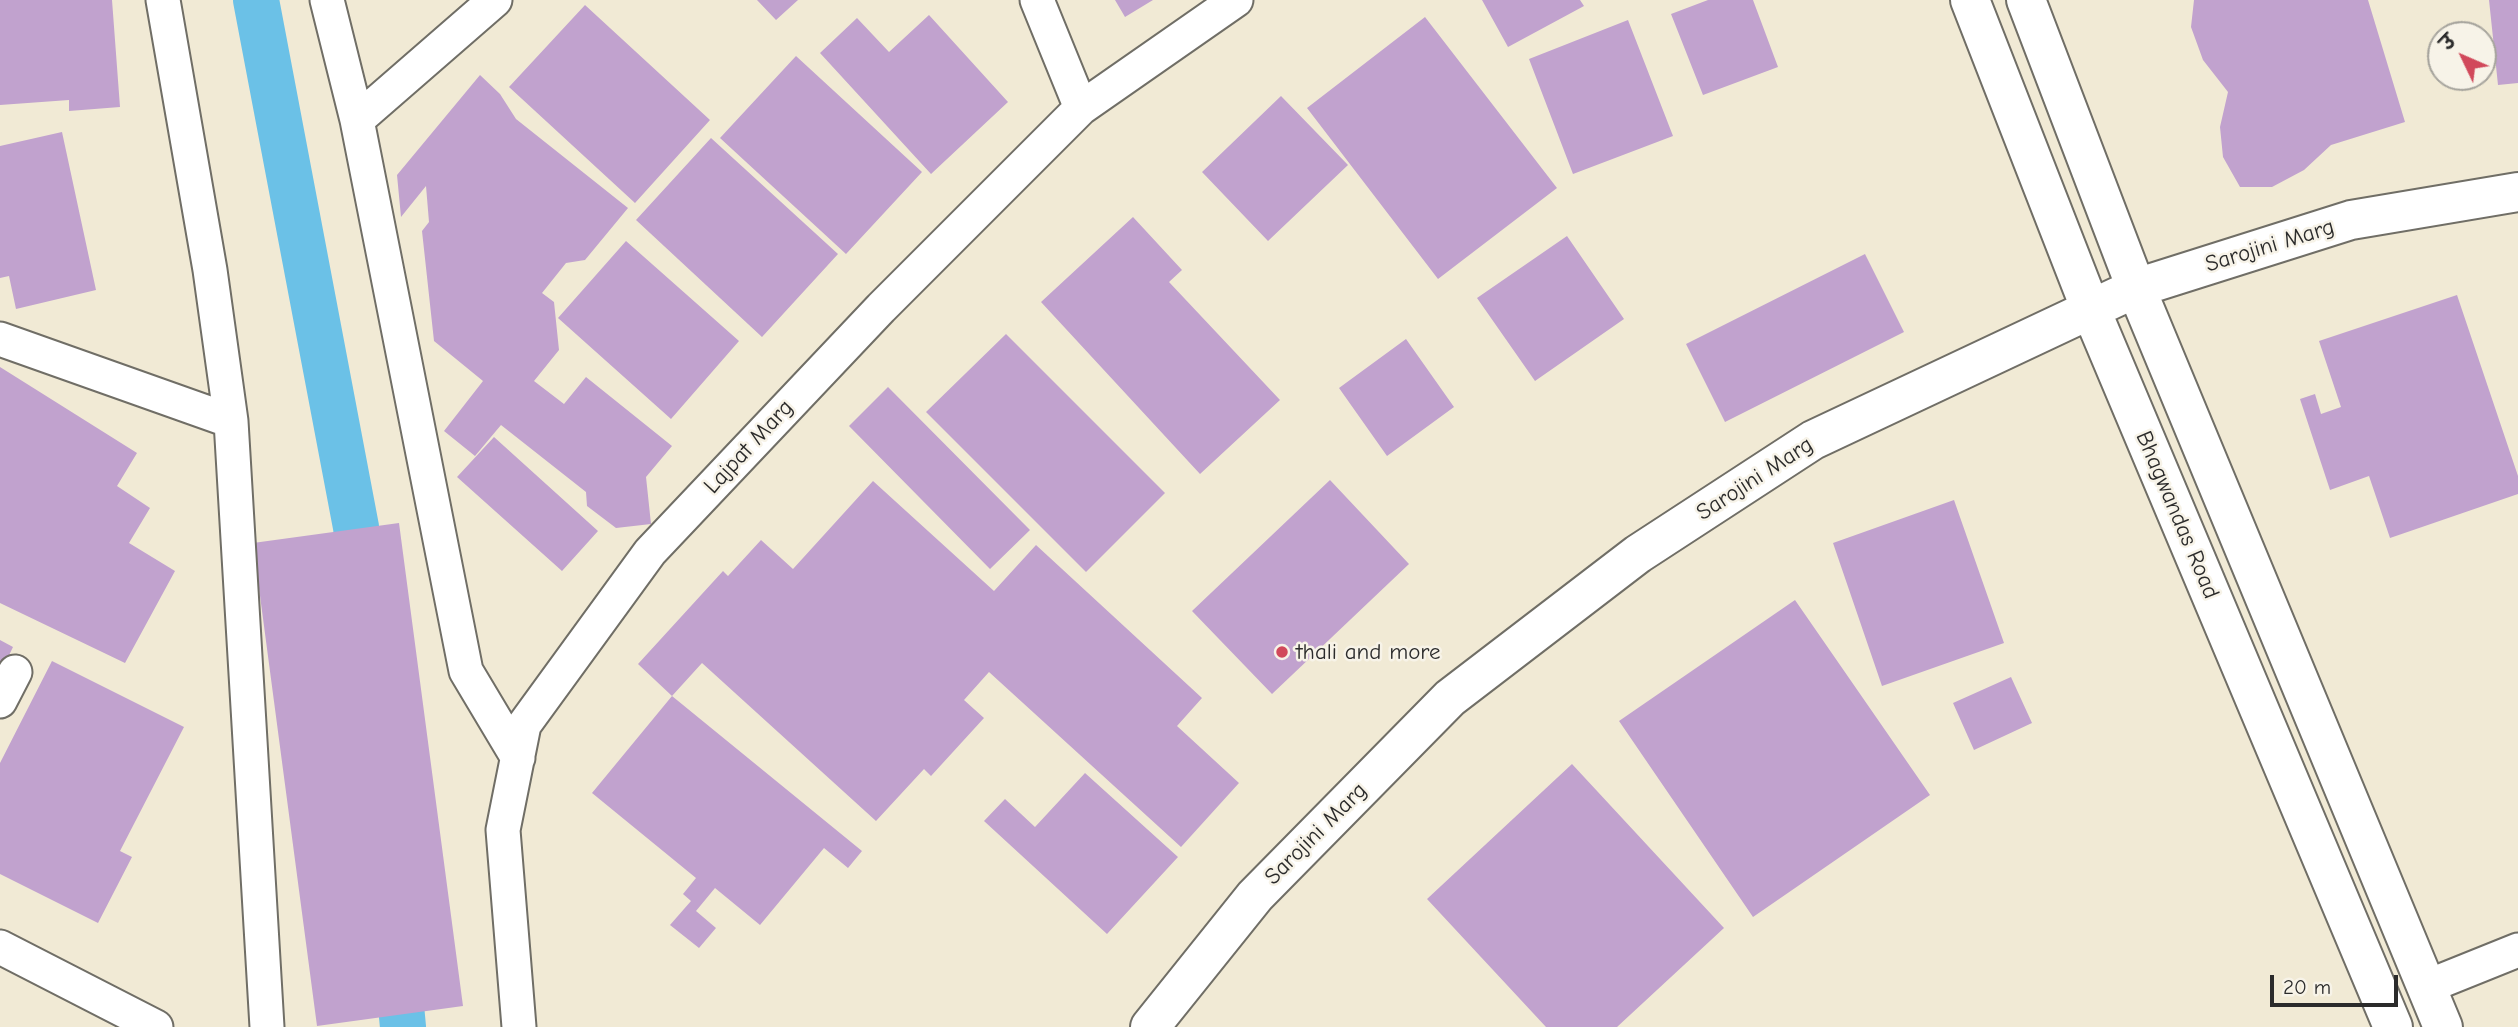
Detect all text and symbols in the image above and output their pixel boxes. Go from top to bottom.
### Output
north arrow [2427,21,2497,91]
text: उ [2436,31,2461,55]
street label: Sarojini Marg [2202,213,2338,279]
street label: Lajpat Marg [698,394,800,500]
street label: Bhagwandas Road [2129,427,2225,603]
street label: Sarojini Marg [1692,431,1818,527]
place label: thali and more [1296,638,1441,666]
marker: thali and more [1274,644,1290,660]
street label: Sarojini Marg [1259,777,1373,891]
scale bar [2273,960,2401,1004]
text: 20 m [2283,975,2331,999]

